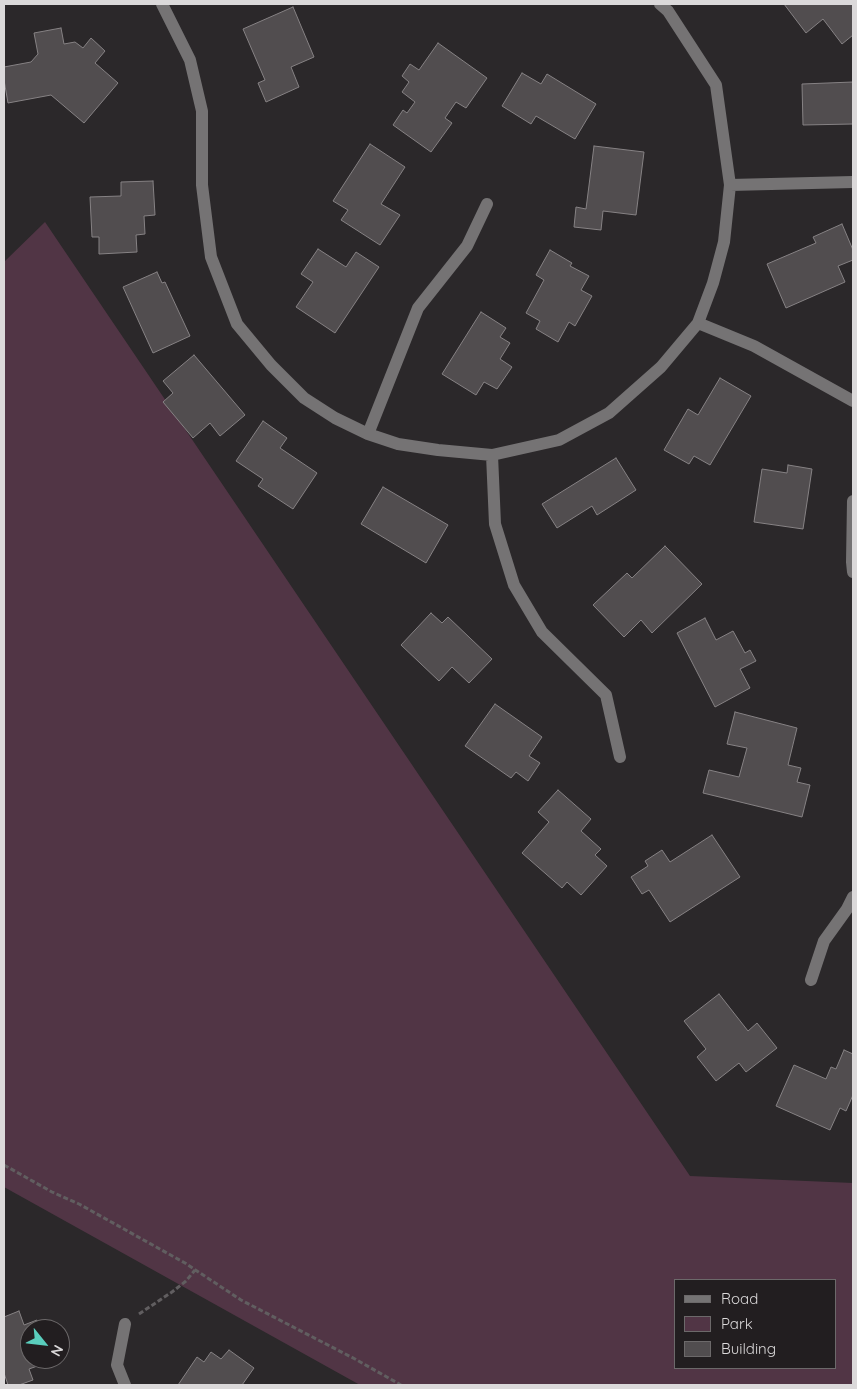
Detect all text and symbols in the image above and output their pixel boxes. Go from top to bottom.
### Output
legend [674,1279,837,1369]
text: Road [721,1289,758,1308]
text: Park [721,1314,753,1333]
north arrow [20,1319,70,1369]
text: Building [721,1339,776,1358]
text: N [47,1342,68,1360]

